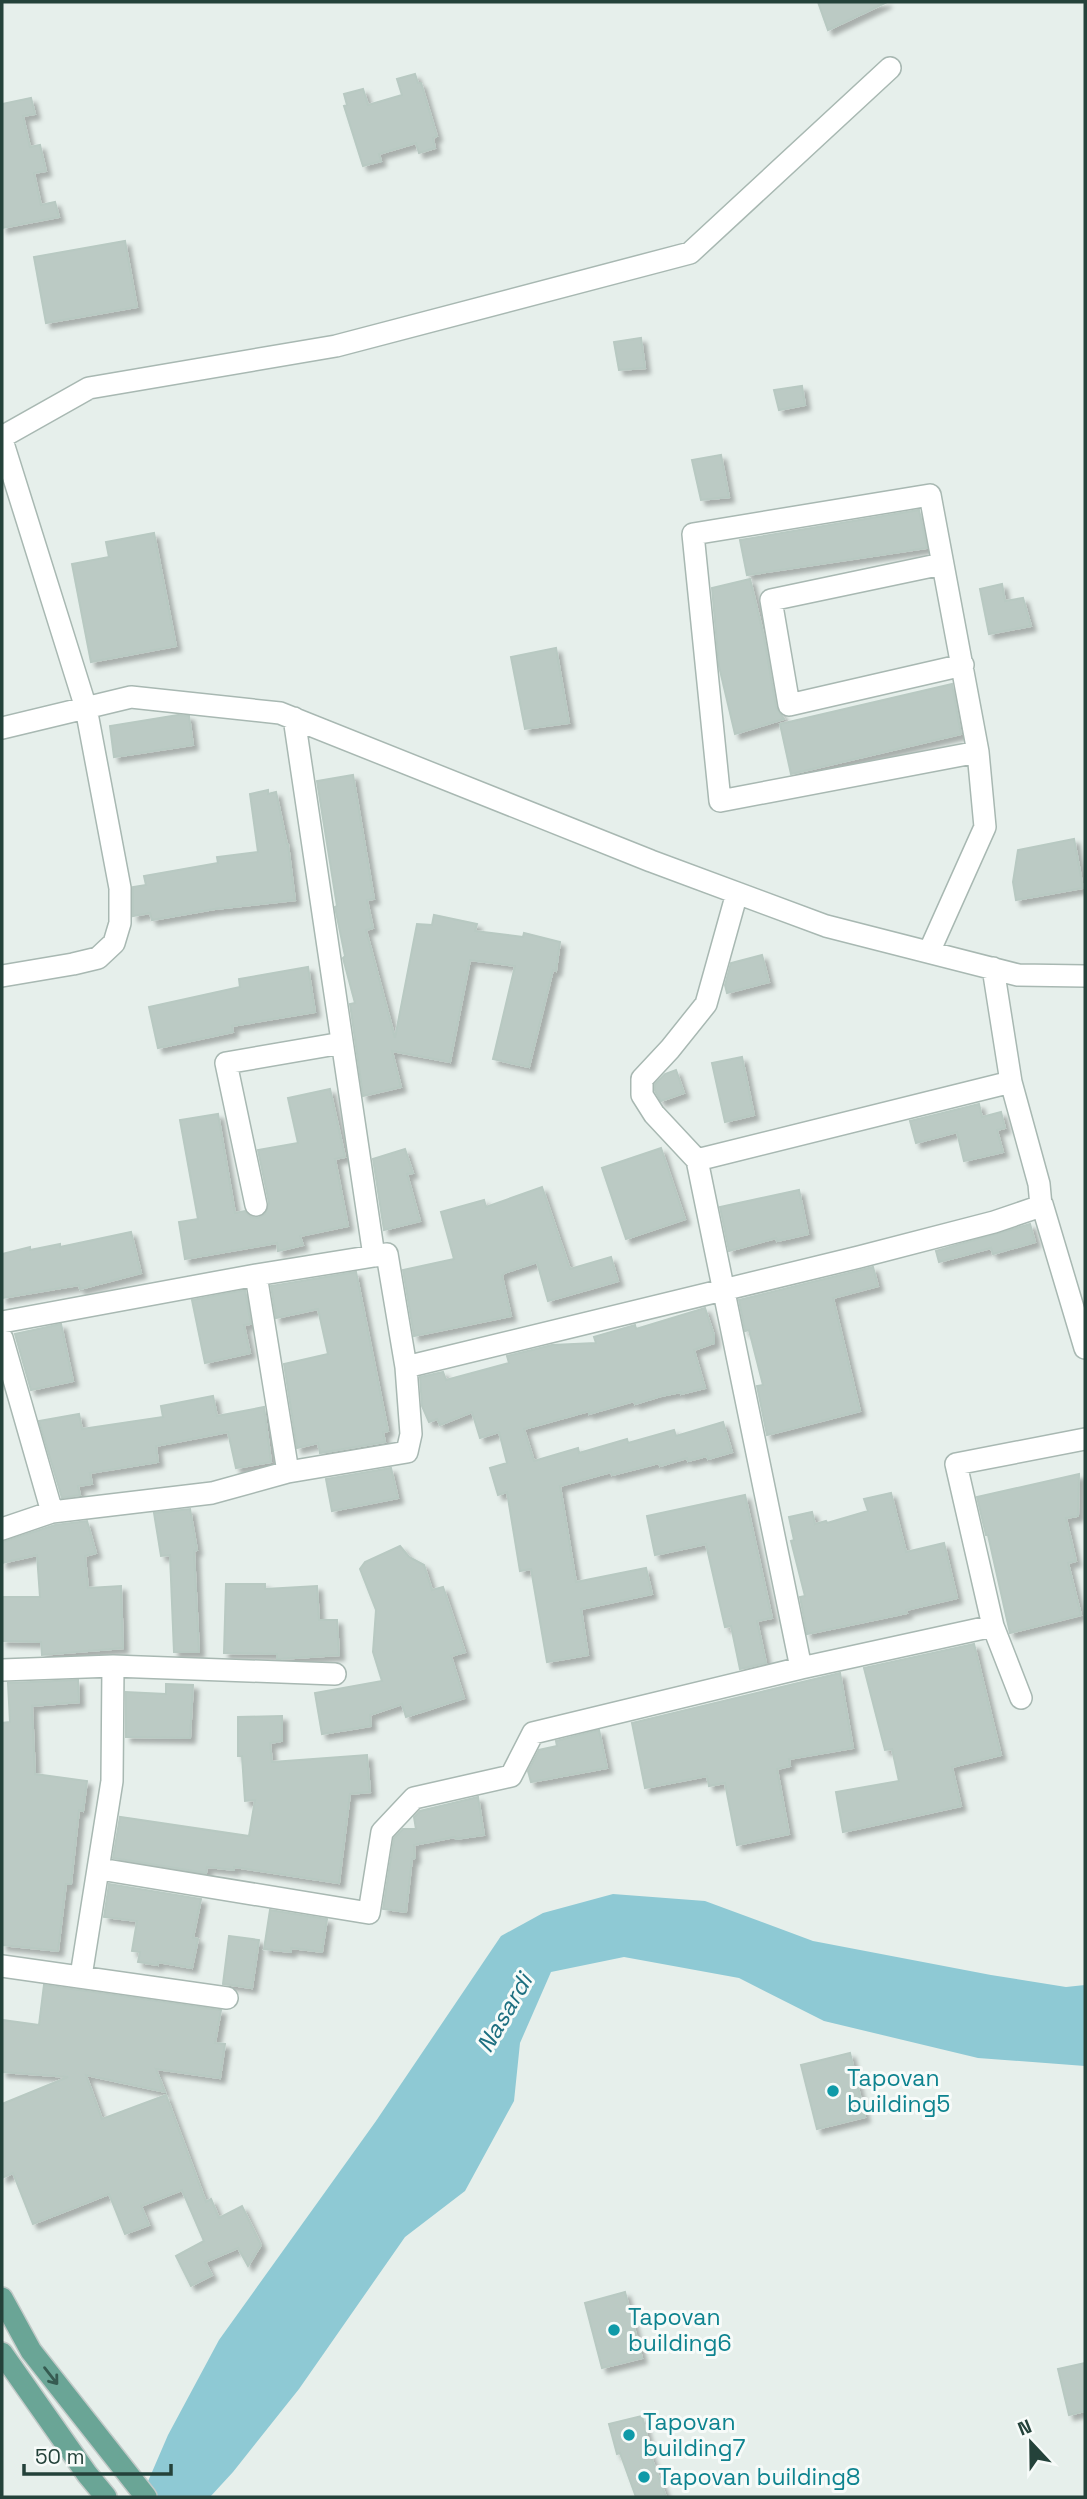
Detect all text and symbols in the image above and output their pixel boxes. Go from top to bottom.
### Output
water label: Nasardi [469,1965,540,2058]
place label: Tapovan building5 [847,2063,950,2119]
marker: Tapovan building5 [825,2083,841,2099]
place label: Tapovan building6 [628,2302,732,2358]
marker: Tapovan building6 [606,2322,622,2338]
one-way arrow [43,2367,59,2385]
place label: Tapovan building7 [643,2407,745,2463]
north arrow [996,2408,1066,2478]
text: N [1014,2414,1035,2442]
marker: Tapovan building7 [621,2427,637,2443]
scale bar [24,2432,172,2476]
text: 50 m [35,2443,85,2470]
place label: Tapovan building8 [658,2462,860,2492]
marker: Tapovan building8 [636,2469,652,2485]

